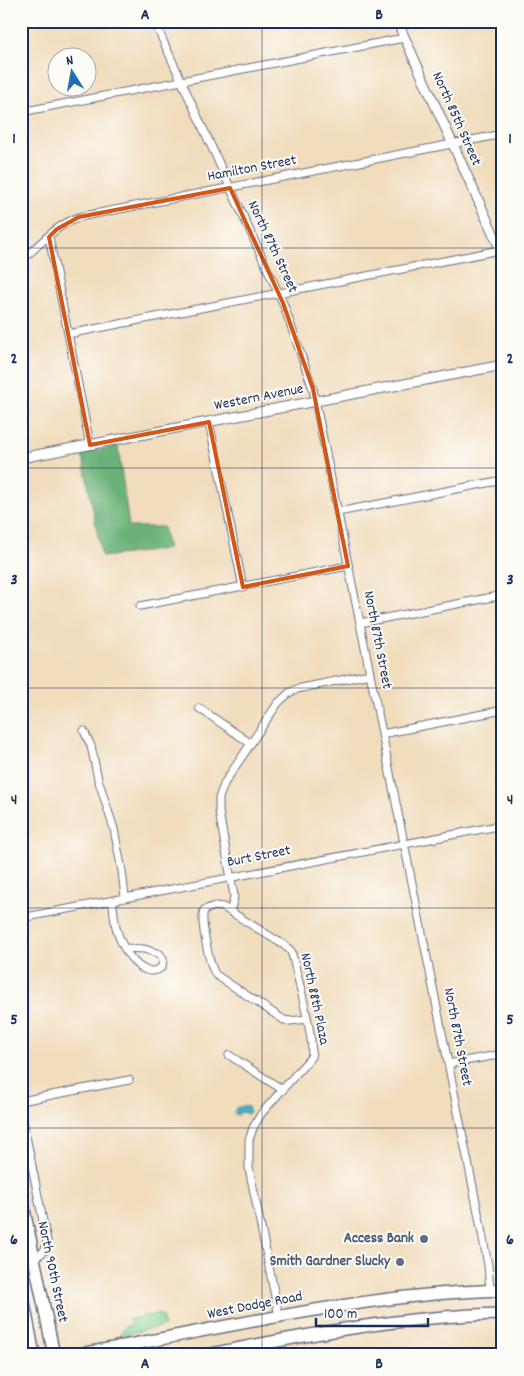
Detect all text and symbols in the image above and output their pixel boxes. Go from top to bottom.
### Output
text: A [141,4,150,27]
text: B [375,4,383,27]
north arrow [48,48,98,98]
text: N [65,51,75,72]
street label: North 85th Street [425,69,487,170]
text: 1 [12,128,16,151]
text: 1 [508,128,512,151]
street label: Hamilton Street [206,149,299,188]
street label: North 87th Street [241,197,303,297]
text: 2 [11,348,18,371]
text: 2 [507,348,514,371]
street label: Western Avenue [212,378,306,417]
text: 3 [10,569,18,592]
text: 3 [506,569,514,592]
street label: North 87th Street [357,589,397,691]
text: 4 [11,789,17,812]
text: 4 [507,789,513,812]
street label: Burt Street [225,840,293,874]
street label: North 88th Plaza [294,951,335,1048]
street label: North 87th Street [437,986,477,1088]
text: 5 [10,1009,18,1032]
text: 5 [506,1009,514,1032]
street label: North 90th Street [31,1219,74,1325]
place label: Access Bank [344,1228,414,1250]
text: 6 [10,1229,18,1252]
text: 6 [506,1229,514,1252]
marker: Access Bank [418,1233,430,1245]
place label: Smith Gardner Slucky [270,1251,391,1273]
marker: Smith Gardner Slucky [394,1256,406,1268]
street label: West Dodge Road [205,1286,305,1326]
scale bar [316,1296,429,1328]
text: 100 m [324,1304,357,1326]
text: A [141,1353,150,1376]
text: B [375,1353,383,1376]

